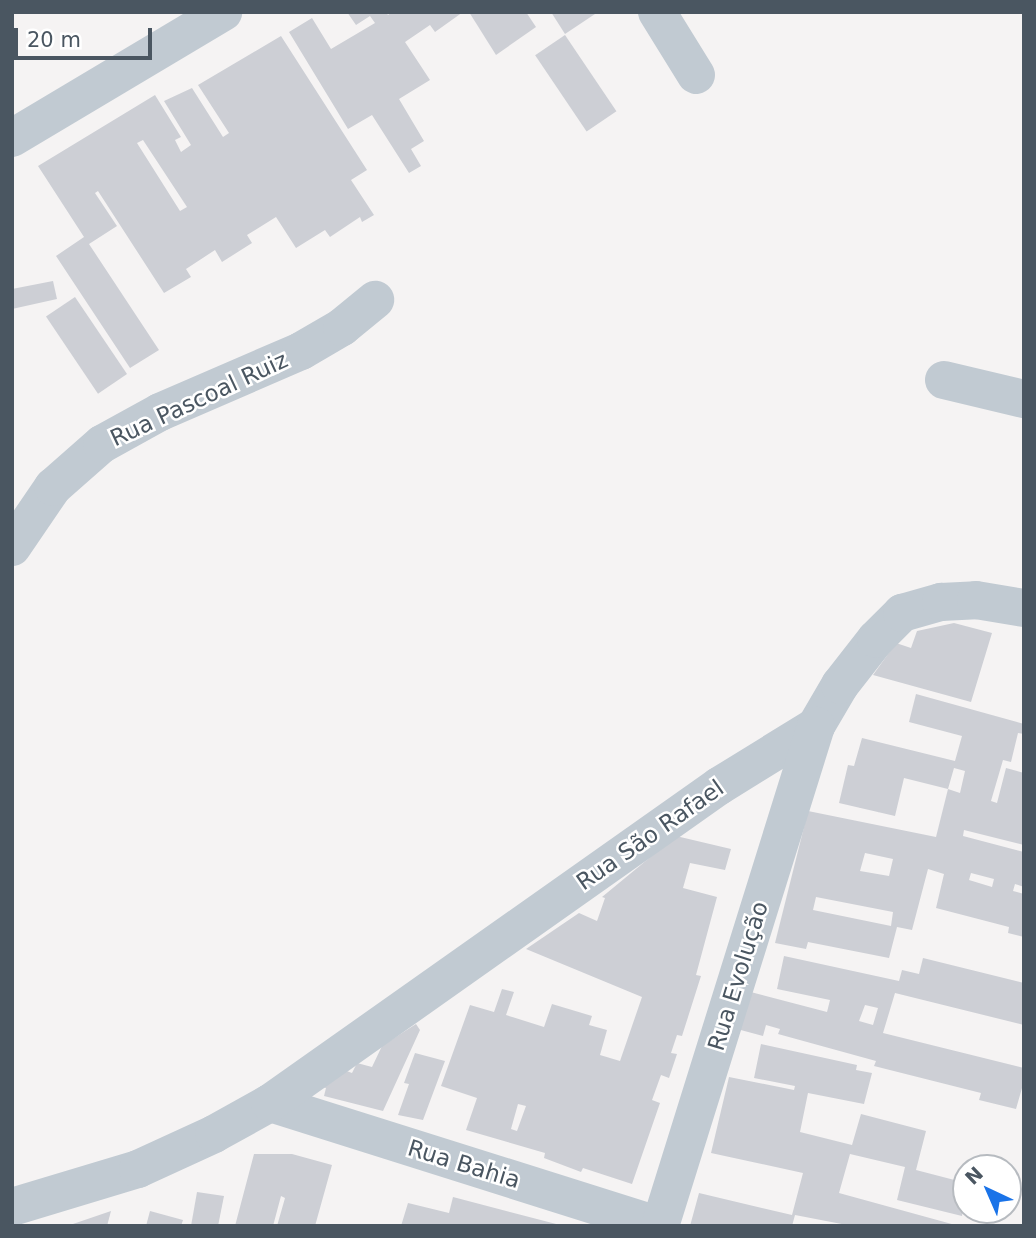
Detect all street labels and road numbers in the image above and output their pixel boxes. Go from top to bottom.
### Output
street label: Rua Pascoal Ruiz [106,346,292,452]
street label: Rua São Rafael [571,774,729,896]
street label: Rua Evolução [702,898,774,1054]
street label: Rua Bahia [405,1134,523,1194]

